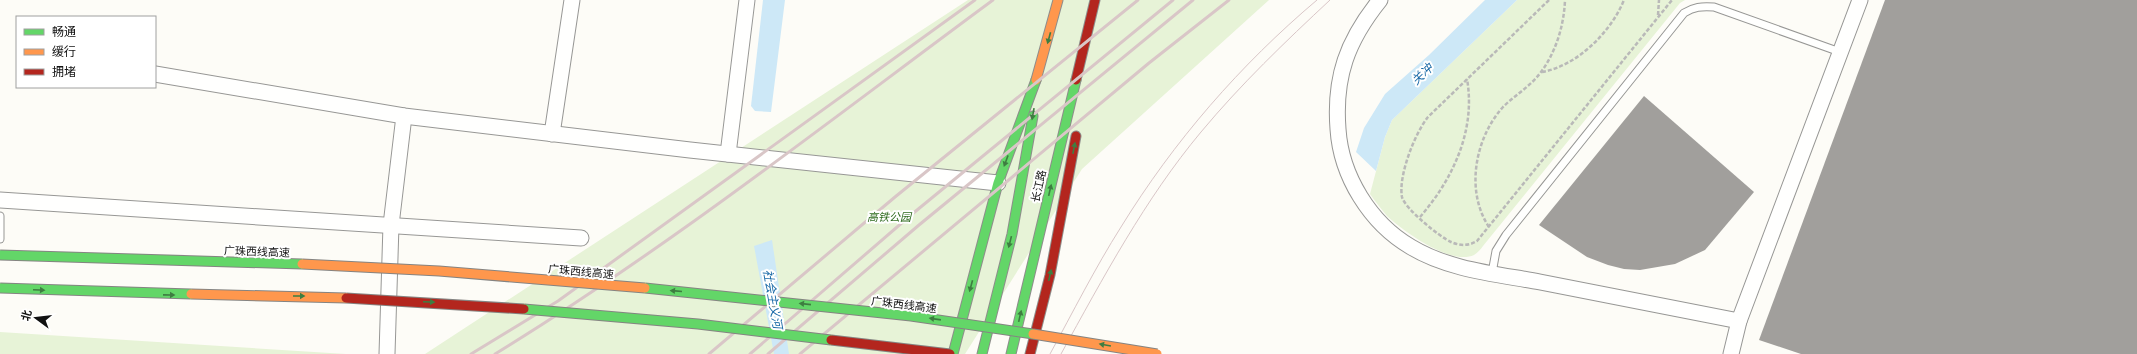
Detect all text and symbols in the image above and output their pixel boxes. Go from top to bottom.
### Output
legend [16,16,156,88]
text: 畅通 [52,23,76,40]
one-way arrow [1045,31,1051,44]
text: 缓行 [52,43,76,60]
water label: 关冲 [1407,58,1438,88]
text: 拥堵 [52,63,76,80]
one-way arrow [1030,108,1036,120]
one-way arrow [1071,142,1077,154]
one-way arrow [1003,155,1009,167]
street label: 长江路 [1027,168,1049,204]
one-way arrow [1047,183,1053,196]
park label: 高铁公园 [867,209,913,224]
one-way arrow [1007,236,1013,248]
street label: 广珠西线高速 [224,242,290,260]
street label: 广珠西线高速 [547,261,615,281]
water label: 社会主义河 [759,268,787,332]
one-way arrow [1047,269,1053,282]
one-way arrow [968,280,974,292]
one-way arrow [33,286,45,293]
one-way arrow [670,288,682,294]
one-way arrow [163,291,175,298]
one-way arrow [293,293,306,299]
street label: 广珠西线高速 [870,293,938,315]
north arrow [16,298,56,338]
one-way arrow [423,299,435,306]
one-way arrow [799,301,811,308]
text: 北 [17,308,35,323]
one-way arrow [1017,310,1023,322]
one-way arrow [929,316,941,322]
one-way arrow [1099,342,1111,348]

